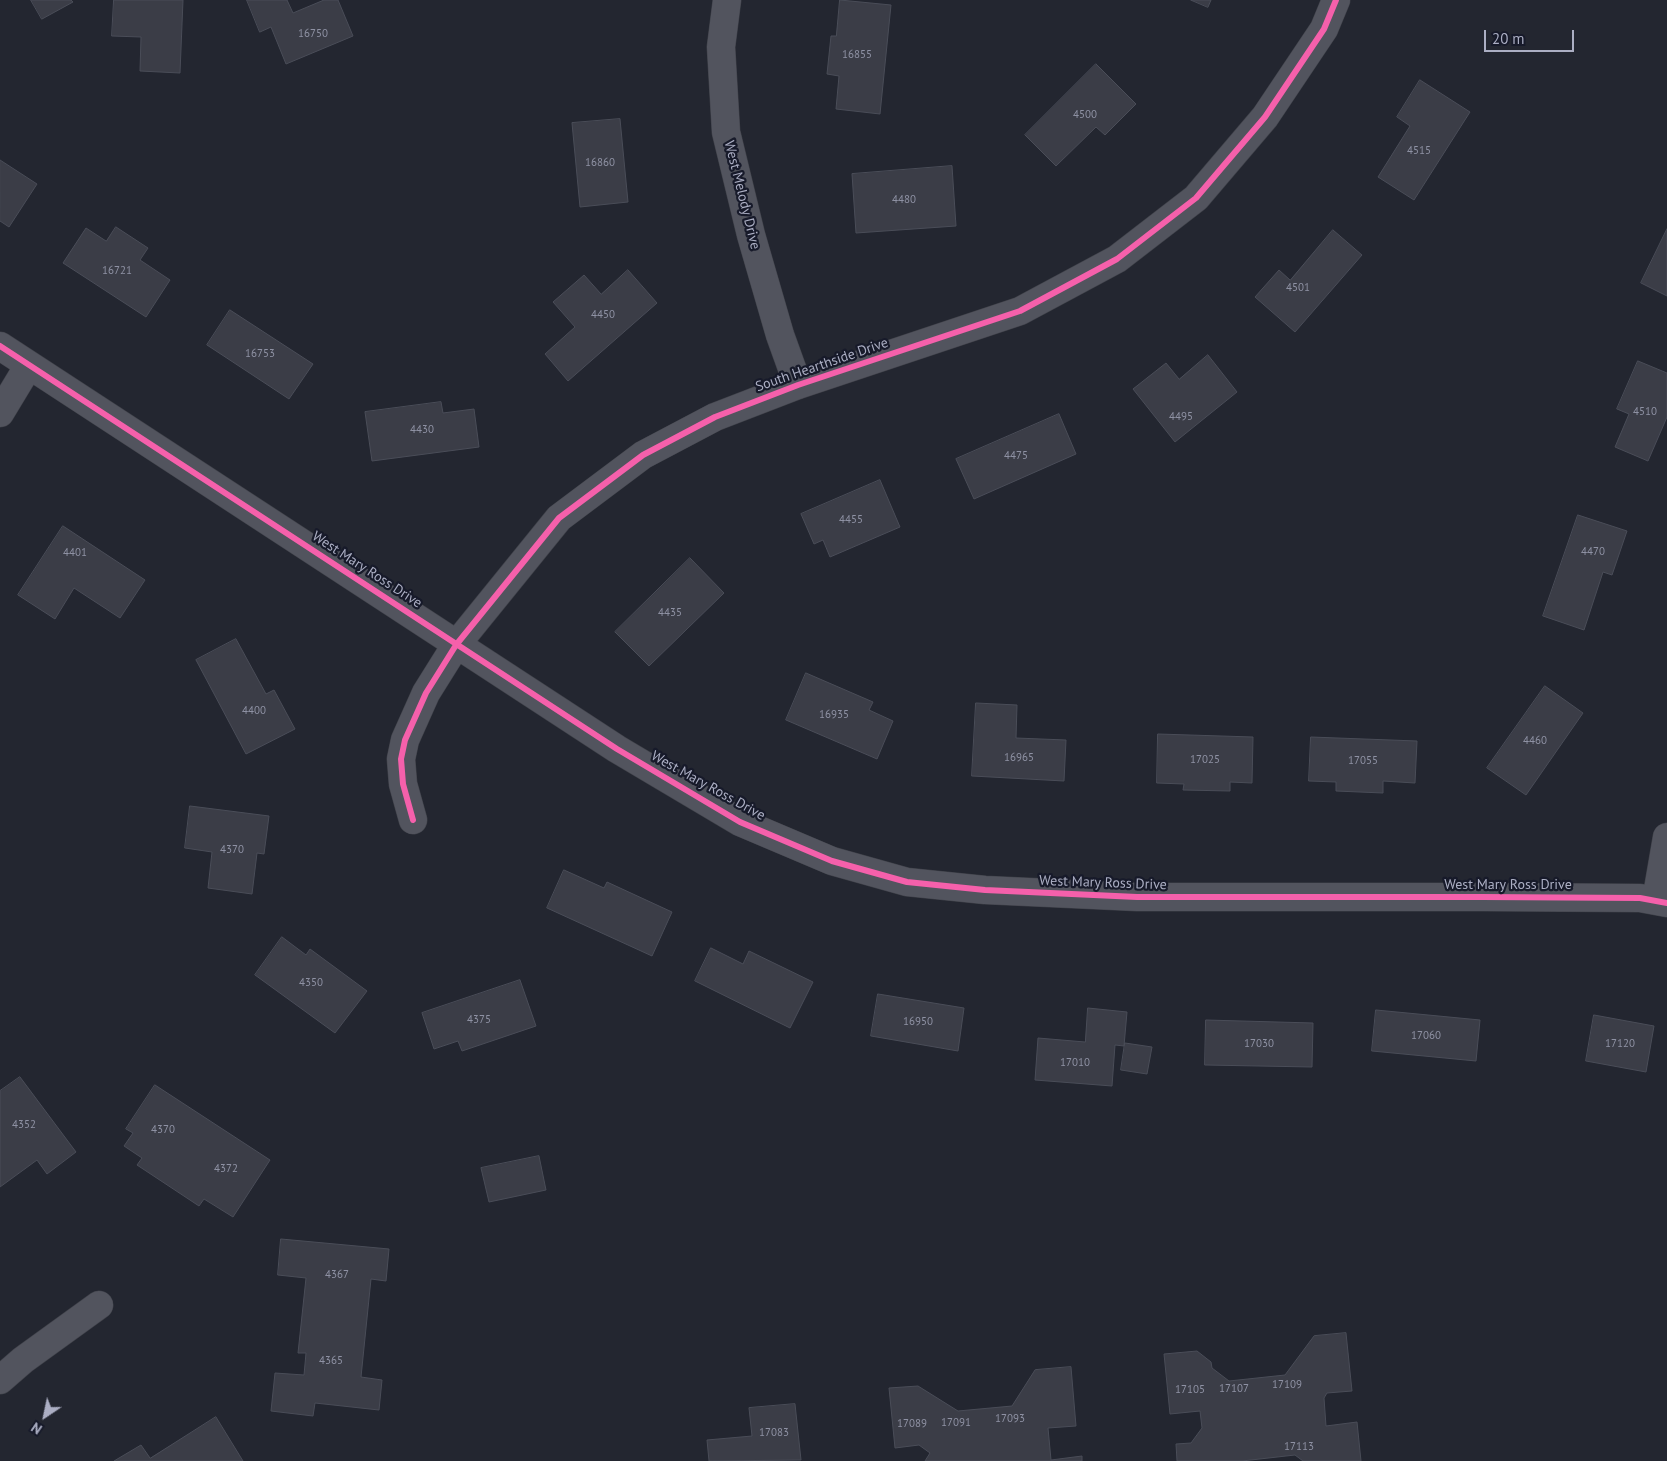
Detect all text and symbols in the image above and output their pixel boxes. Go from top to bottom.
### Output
scale bar [1487,20,1577,52]
house number: 16750 [298,27,328,41]
text: 20 m [1492,29,1525,48]
house number: 16855 [842,48,872,62]
house number: 4500 [1073,108,1097,122]
street label: West Melody Drive [720,139,764,251]
house number: 4515 [1407,144,1431,158]
house number: 16860 [585,156,615,170]
house number: 4480 [892,193,916,207]
house number: 16721 [102,264,132,278]
house number: 4501 [1286,281,1310,295]
house number: 4450 [591,308,615,322]
street label: South Hearthside Drive [754,334,890,396]
house number: 16753 [245,347,275,361]
house number: 4510 [1633,405,1657,419]
house number: 4495 [1169,410,1193,424]
house number: 4430 [410,423,434,437]
house number: 4475 [1004,449,1028,463]
house number: 4455 [839,513,863,527]
street label: West Mary Ross Drive [309,528,425,612]
house number: 4470 [1581,545,1605,559]
house number: 4401 [63,546,87,560]
house number: 4435 [658,606,682,620]
house number: 4400 [242,704,266,718]
house number: 16935 [819,708,849,722]
house number: 4460 [1523,734,1547,748]
street label: West Mary Ross Drive [648,748,768,824]
house number: 16965 [1004,751,1034,765]
house number: 17025 [1190,753,1220,767]
house number: 17055 [1348,754,1378,768]
house number: 4370 [220,843,244,857]
street label: West Mary Ross Drive [1039,872,1167,894]
street label: West Mary Ross Drive [1444,877,1572,893]
house number: 4350 [299,976,323,990]
house number: 4375 [467,1013,491,1027]
house number: 16950 [903,1015,933,1029]
house number: 17060 [1411,1029,1441,1043]
house number: 17030 [1244,1037,1274,1051]
house number: 17120 [1605,1037,1635,1051]
house number: 17010 [1060,1056,1090,1070]
house number: 4352 [12,1118,36,1132]
house number: 4370 [151,1123,175,1137]
house number: 4372 [214,1162,238,1176]
house number: 4367 [325,1268,349,1282]
house number: 4365 [319,1354,343,1368]
house number: 17109 [1272,1378,1302,1392]
house number: 17107 [1219,1382,1249,1396]
house number: 17105 [1175,1383,1205,1397]
north arrow [20,1391,70,1441]
house number: 17093 [995,1412,1025,1426]
house number: 17091 [941,1416,971,1430]
house number: 17089 [897,1417,927,1431]
text: N [28,1418,45,1438]
house number: 17083 [759,1426,789,1440]
house number: 17113 [1284,1440,1314,1454]

